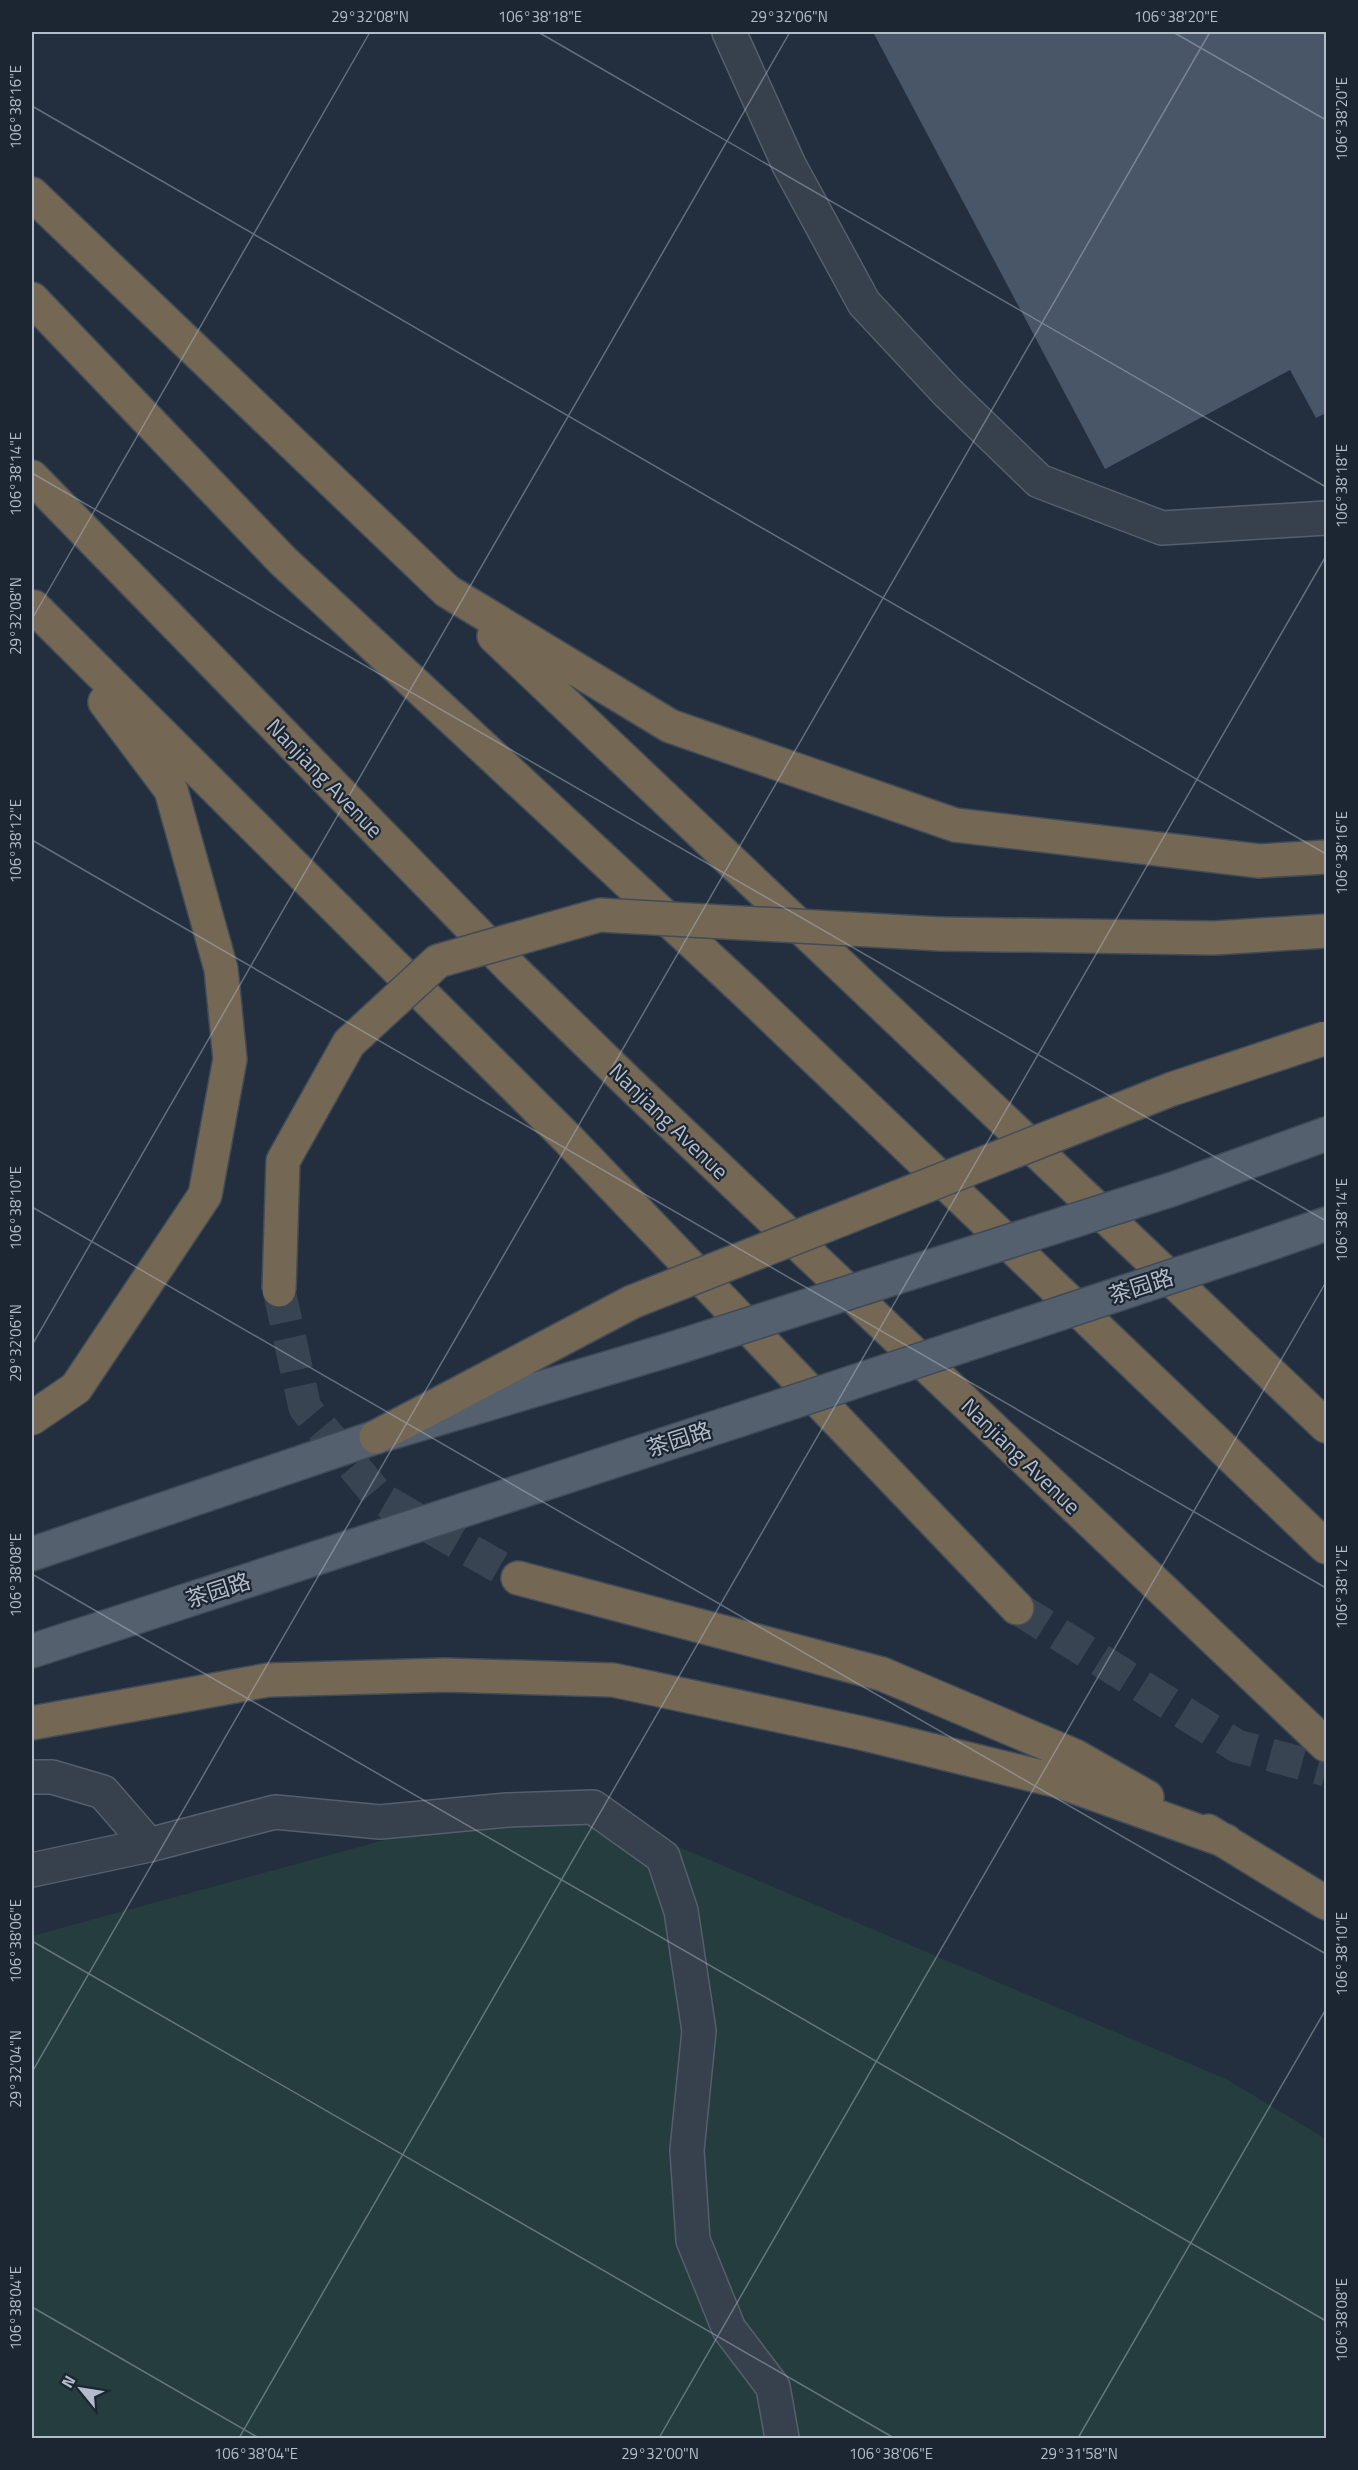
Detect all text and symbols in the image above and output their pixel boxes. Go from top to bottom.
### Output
text: 29°32'08"N [331,5,409,28]
text: 106°38'18"E [498,5,582,28]
text: 29°32'06"N [750,5,828,28]
text: 106°38'20"E [1134,5,1218,28]
text: 106°38'16"E [4,65,27,149]
text: 106°38'20"E [1330,77,1353,161]
text: 106°38'14"E [4,432,27,516]
text: 106°38'18"E [1330,444,1353,528]
text: 29°32'08"N [4,577,27,655]
street label: Nanjiang Avenue [259,710,391,846]
text: 106°38'12"E [4,799,27,883]
text: 106°38'16"E [1330,811,1353,895]
street label: Nanjiang Avenue [601,1055,737,1187]
text: 106°38'10"E [4,1166,27,1250]
text: 106°38'14"E [1330,1178,1353,1262]
street label: 茶园路 [1104,1260,1178,1312]
text: 29°32'06"N [4,1304,27,1382]
street label: Nanjiang Avenue [953,1390,1089,1522]
street label: 茶园路 [642,1413,716,1465]
text: 106°38'08"E [4,1533,27,1617]
text: 106°38'12"E [1330,1545,1353,1629]
street label: 茶园路 [181,1564,255,1616]
text: 106°38'06"E [4,1899,27,1983]
text: 106°38'10"E [1330,1912,1353,1996]
text: 29°32'04"N [4,2030,27,2108]
text: 106°38'04"E [4,2266,27,2350]
text: 106°38'08"E [1330,2278,1353,2362]
north arrow [51,2359,111,2419]
text: N [55,2371,81,2392]
text: 106°38'04"E [214,2442,298,2465]
text: 29°32'00"N [621,2442,699,2465]
text: 106°38'06"E [849,2442,933,2465]
text: 29°31'58"N [1040,2442,1118,2465]

